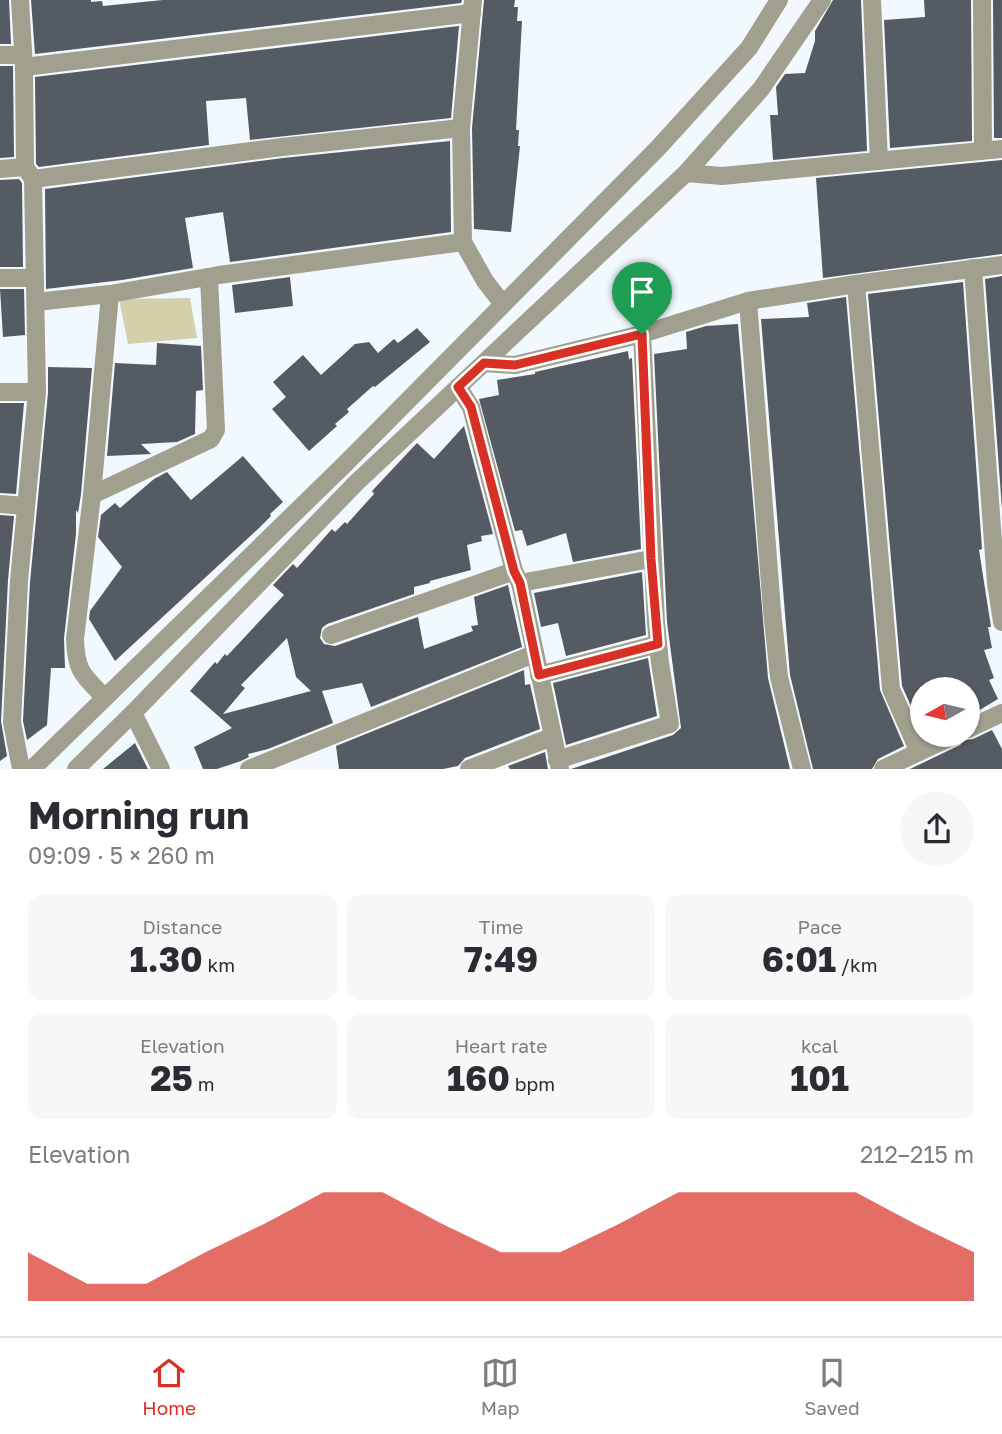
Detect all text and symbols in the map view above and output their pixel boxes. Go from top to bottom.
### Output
pin [612,262,672,334]
icon: arrive [623,273,661,311]
north arrow [910,677,980,747]
map controls [910,677,980,747]
text: Morning run [28,792,249,837]
button: share [900,792,974,866]
text: 09:09 · 5 × 260 m [28,841,215,869]
text: Distance [142,915,222,938]
text: Time [479,915,523,938]
text: Pace [797,915,842,938]
text: 1.30 [130,938,203,980]
text: 7:49 [464,938,538,980]
text: 6:01 [762,938,836,980]
text: km [203,953,235,976]
text: /km [836,953,877,976]
text: Elevation [140,1034,225,1057]
text: Heart rate [455,1034,547,1057]
text: kcal [801,1034,838,1057]
text: 25 [150,1057,193,1099]
text: 160 [447,1057,510,1099]
text: 101 [790,1057,849,1099]
text: m [193,1072,214,1095]
text: bpm [510,1072,555,1095]
text: Elevation [28,1140,130,1168]
text: 212–215 m [860,1140,974,1168]
tab: Home [142,1354,196,1419]
tab: Map [481,1354,519,1419]
tab: Saved [804,1354,860,1419]

